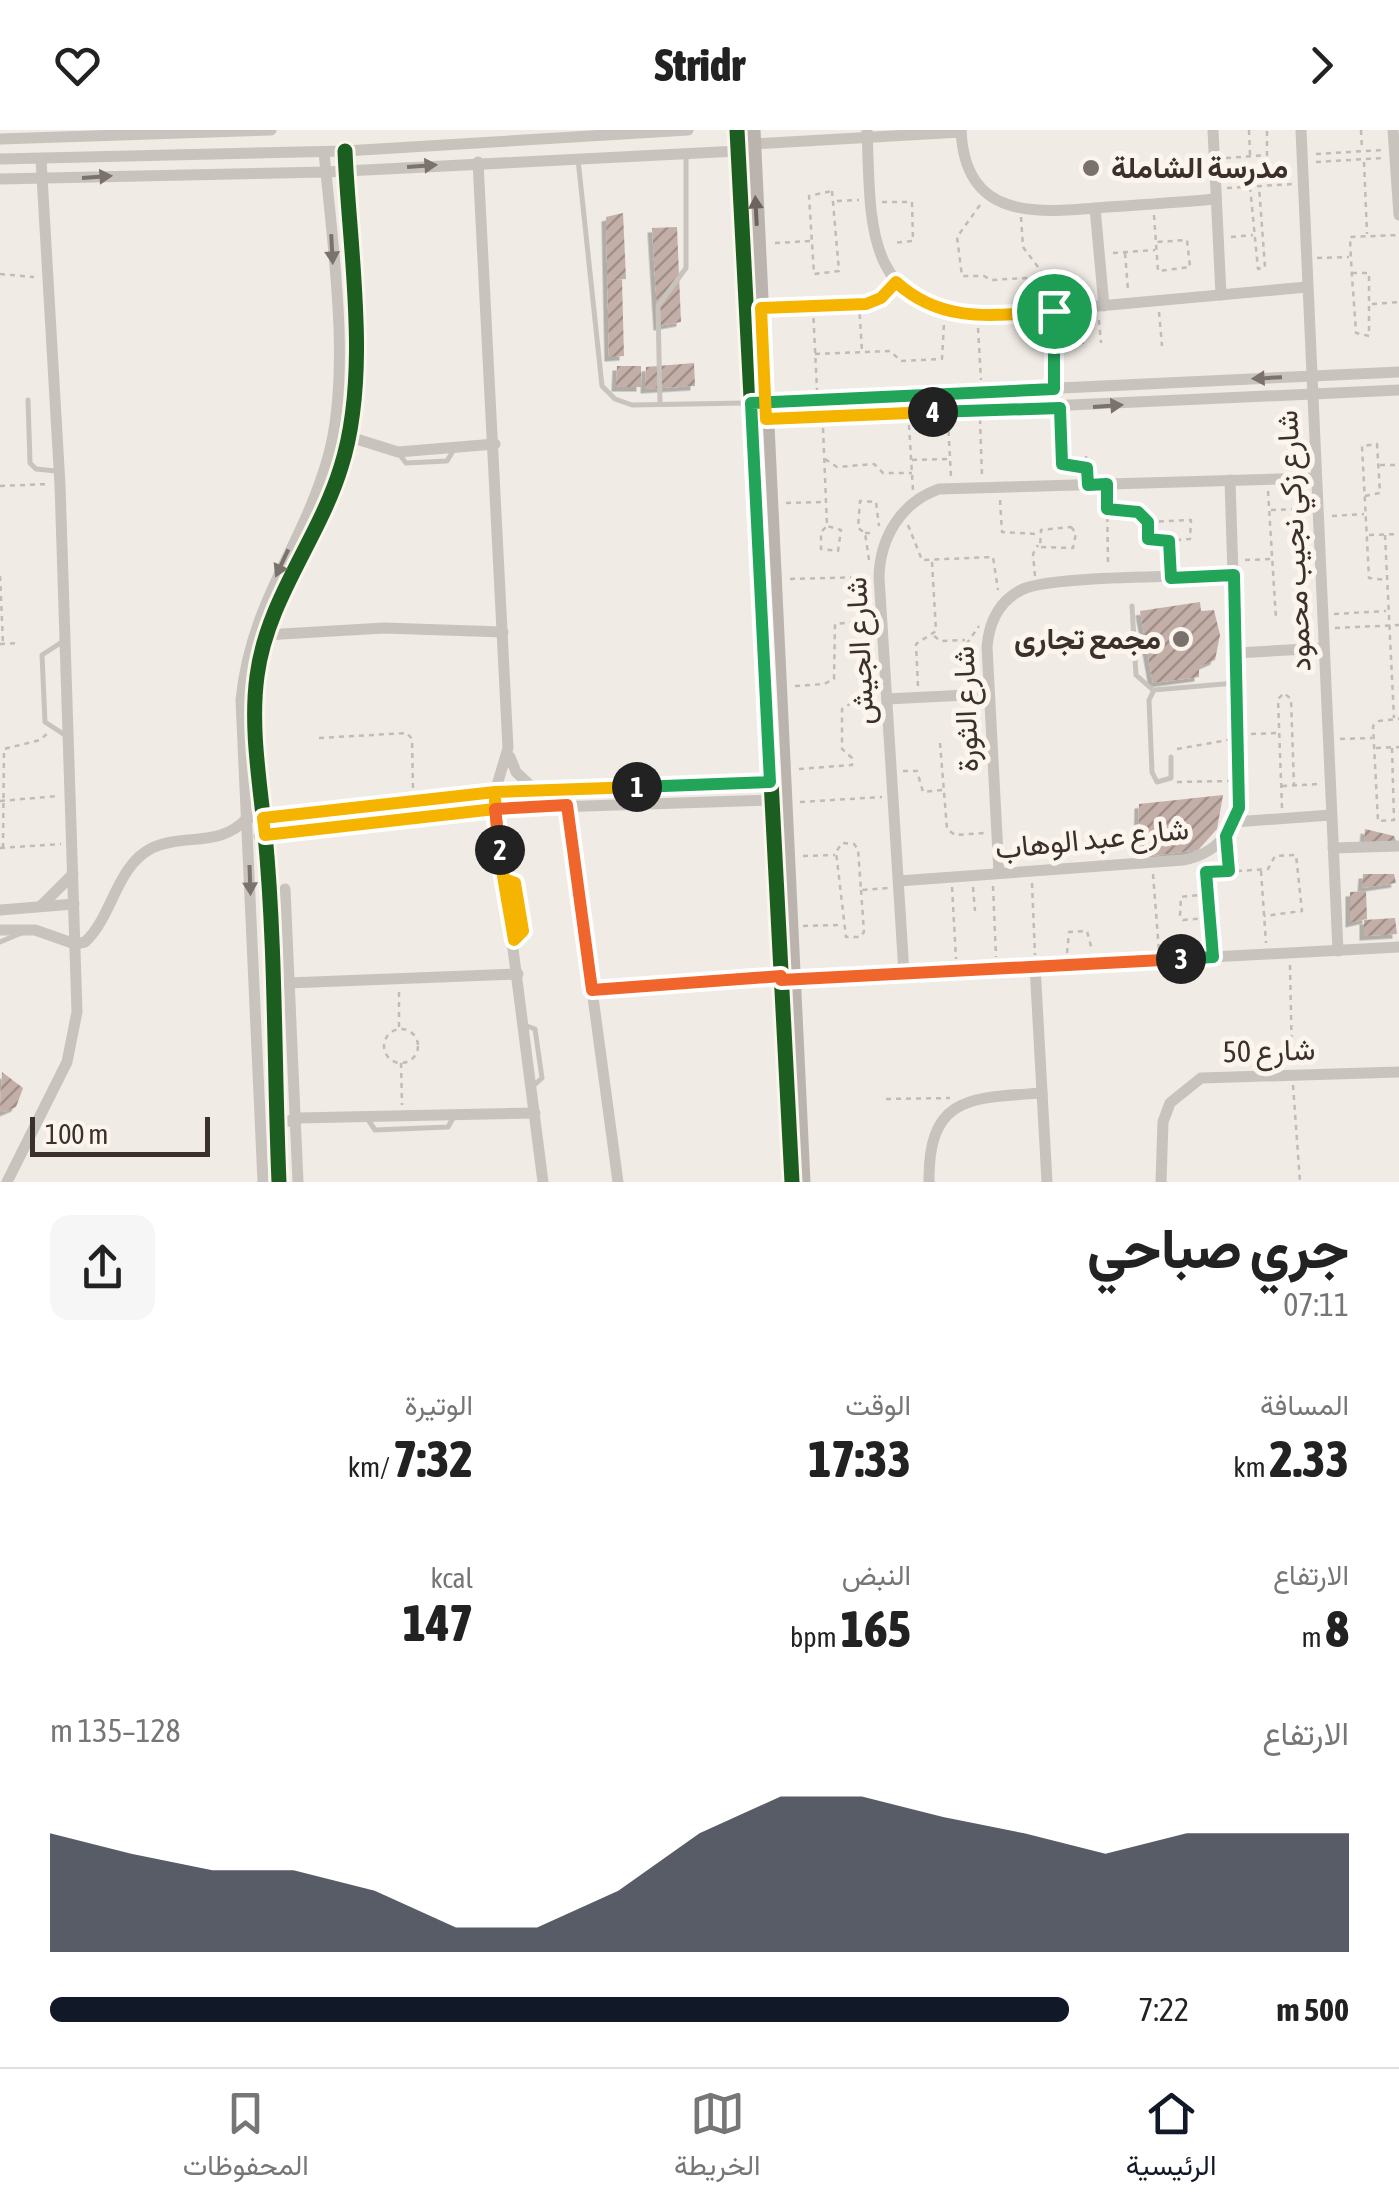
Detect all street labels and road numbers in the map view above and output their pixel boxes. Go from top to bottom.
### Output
street label: شارع زكي نجيب محمود [1269,409,1325,673]
street label: شارع الجيش [838,576,884,726]
street label: شارع الثورة [946,645,988,773]
street label: شارع عبد الوهاب [993,811,1191,869]
street label: شارع 50 [1222,1031,1316,1073]

